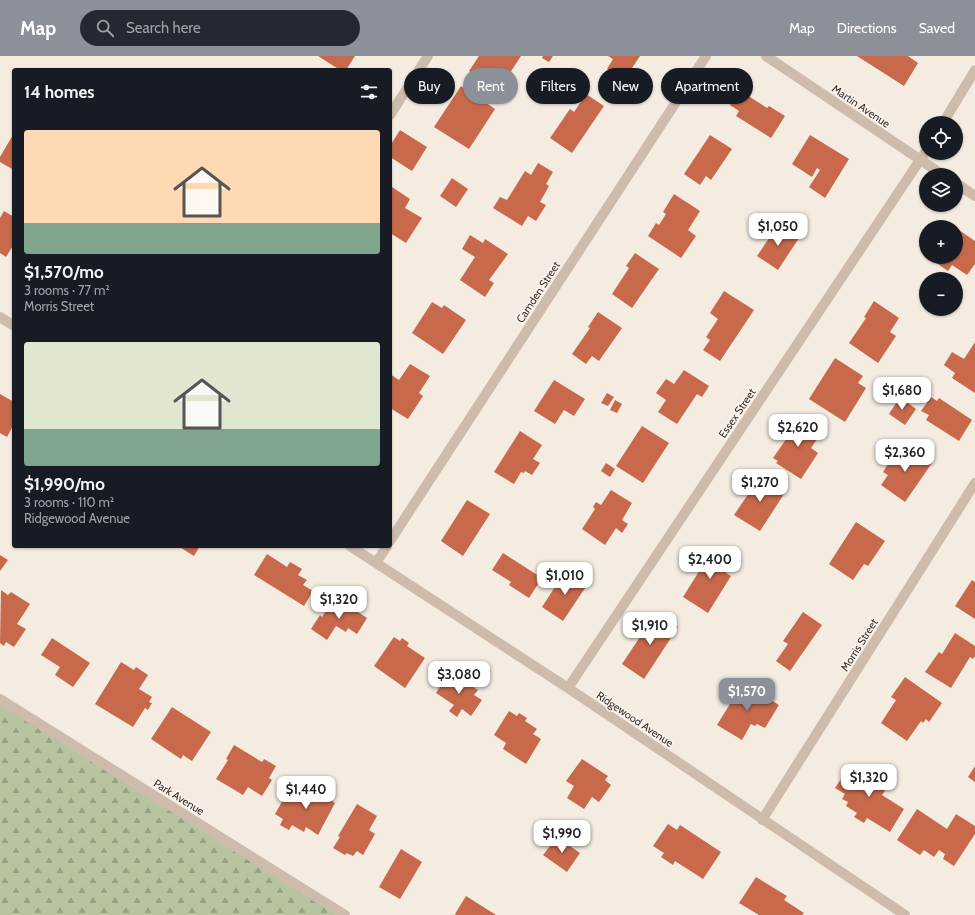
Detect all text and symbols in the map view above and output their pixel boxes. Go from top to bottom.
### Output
search box [80,10,360,46]
text: Map [20,17,56,40]
icon: search [94,17,116,39]
text: Search here [126,19,201,37]
text: Map [789,19,815,37]
text: Directions [837,19,897,37]
text: Saved [919,19,955,37]
chip: Buy [404,68,455,104]
chip: Rent [463,68,518,104]
chip: Filters [526,68,590,104]
chip: New [598,68,653,104]
chip: Apartment [661,68,753,104]
icon: filters [358,81,380,103]
street label: Martin Avenue [829,81,893,131]
text: 14 homes [24,82,94,102]
map controls [919,116,963,316]
button: locate [919,116,963,160]
icon: home [166,156,238,228]
button: layers [919,168,963,212]
pin: $1,050 [745,213,811,247]
text: $1,050 [758,218,798,234]
button: + [919,220,963,264]
street label: Camden Street [513,258,563,325]
text: $1,570/mo [24,262,104,282]
button: − [919,272,963,316]
text: 3 rooms · 77 m² [24,282,110,298]
text: Morris Street [24,298,94,314]
icon: home [166,368,238,440]
pin: $1,680 [869,377,935,411]
text: $1,680 [882,382,922,398]
street label: Essex Street [715,385,759,440]
pin: $2,620 [765,414,831,448]
text: $2,620 [778,419,818,435]
pin: $2,360 [872,439,938,473]
text: $2,360 [885,444,925,460]
pin: $1,270 [727,469,793,503]
text: $1,990/mo [24,474,105,494]
text: $1,270 [741,474,779,490]
text: 3 rooms · 110 m² [24,494,114,510]
text: Ridgewood Avenue [24,510,130,526]
pin: $2,400 [677,546,743,580]
text: $2,400 [688,551,732,567]
pin: $1,010 [532,562,598,596]
text: $1,010 [546,567,584,583]
pin: $1,320 [306,586,372,620]
text: $1,320 [320,591,358,607]
pin: $1,910 [617,612,683,646]
street label: Morris Street [837,616,881,674]
text: $1,910 [632,617,668,633]
pin: $3,080 [426,661,492,695]
text: $3,080 [437,666,481,682]
pin: $1,570 [714,678,780,712]
text: $1,570 [728,683,766,699]
street label: Ridgewood Avenue [594,688,676,750]
pin: $1,320 [836,764,902,798]
text: $1,320 [850,769,888,785]
street label: Park Avenue [151,776,207,818]
pin: $1,440 [273,776,339,810]
text: $1,440 [286,781,326,797]
pin: $1,990 [529,820,595,854]
text: $1,990 [543,825,581,841]

